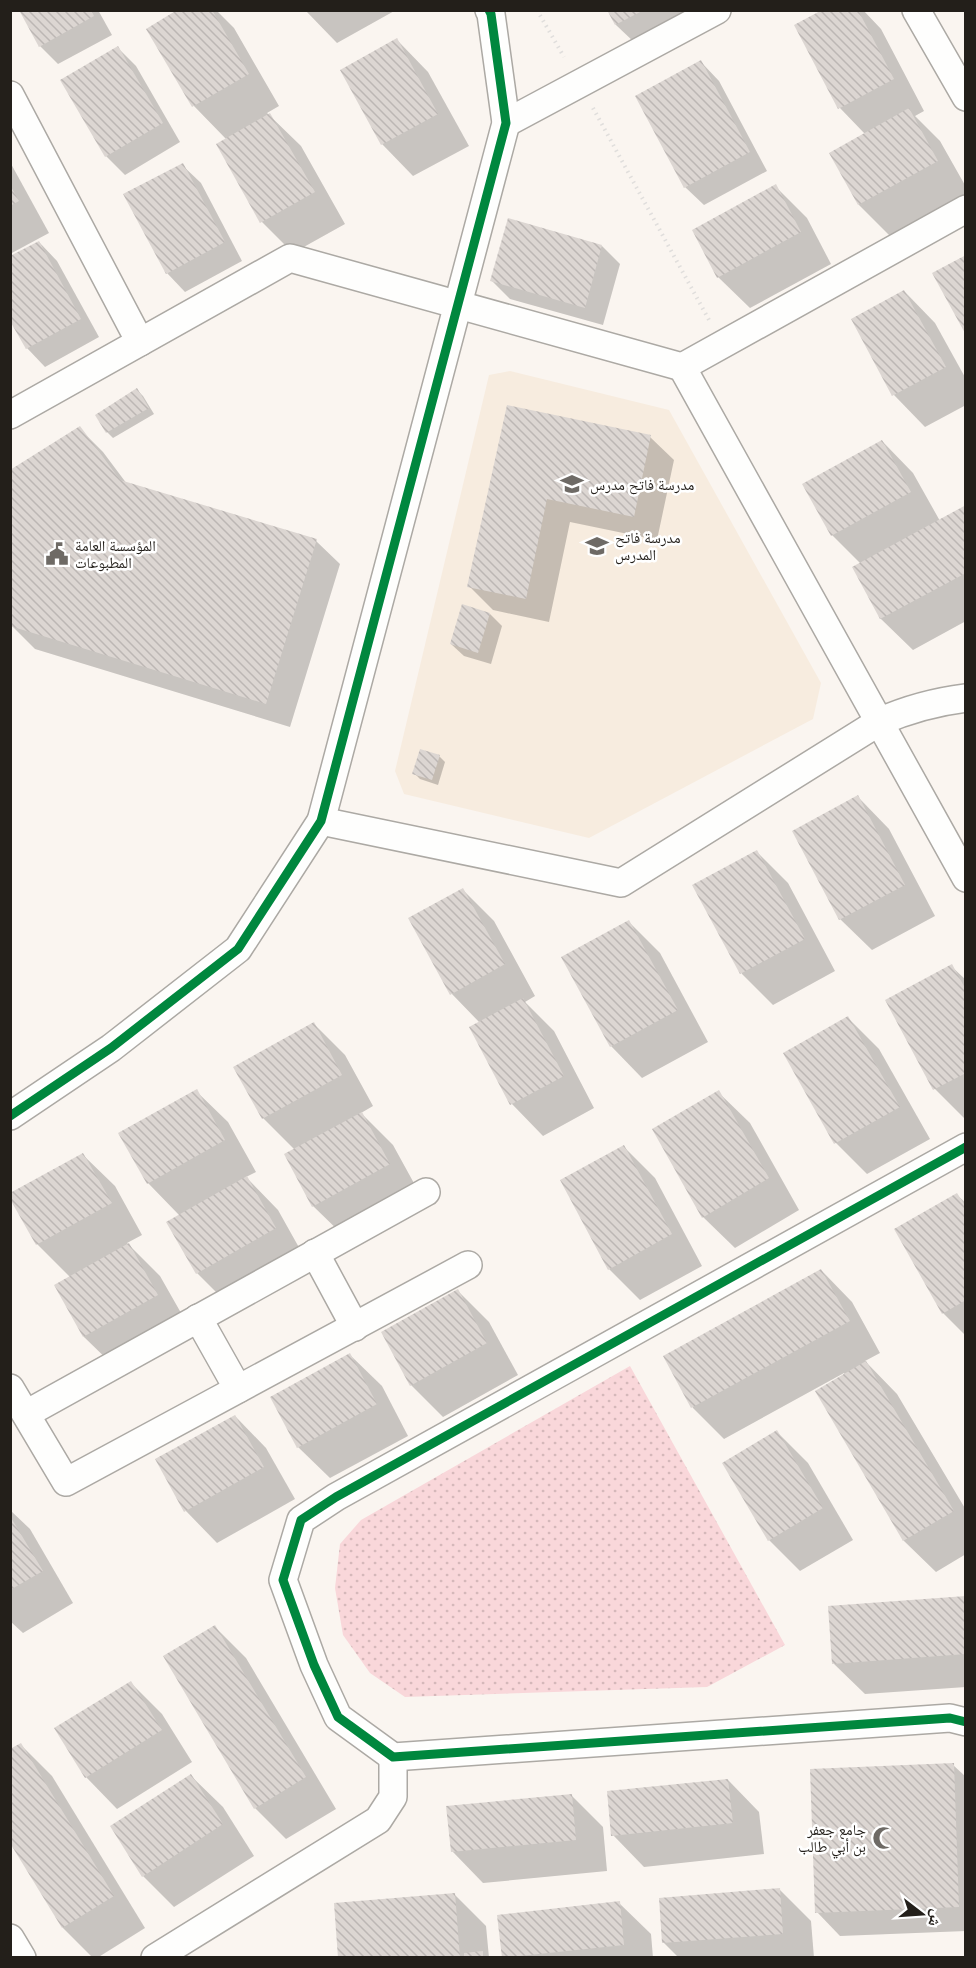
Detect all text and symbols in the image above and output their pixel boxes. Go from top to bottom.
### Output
school or university icon: مدرسة فاتح مدرس [559,471,585,497]
place label: مدرسة فاتح مدرس [590,474,695,495]
place label: مدرسة فاتح المدرس [615,527,681,565]
school or university icon: مدرسة فاتح المدرس [584,533,610,559]
place label: المؤسسة العامة المطبوعات [75,535,156,572]
public building icon: المؤسسة العامة المطبوعات [44,541,70,567]
place label: جامع جعفر بن أبي طالب [798,1819,866,1859]
mosque icon: جامع جعفر بن أبي طالب [871,1825,897,1851]
north arrow [892,1884,952,1944]
text: ش [923,1907,949,1930]

